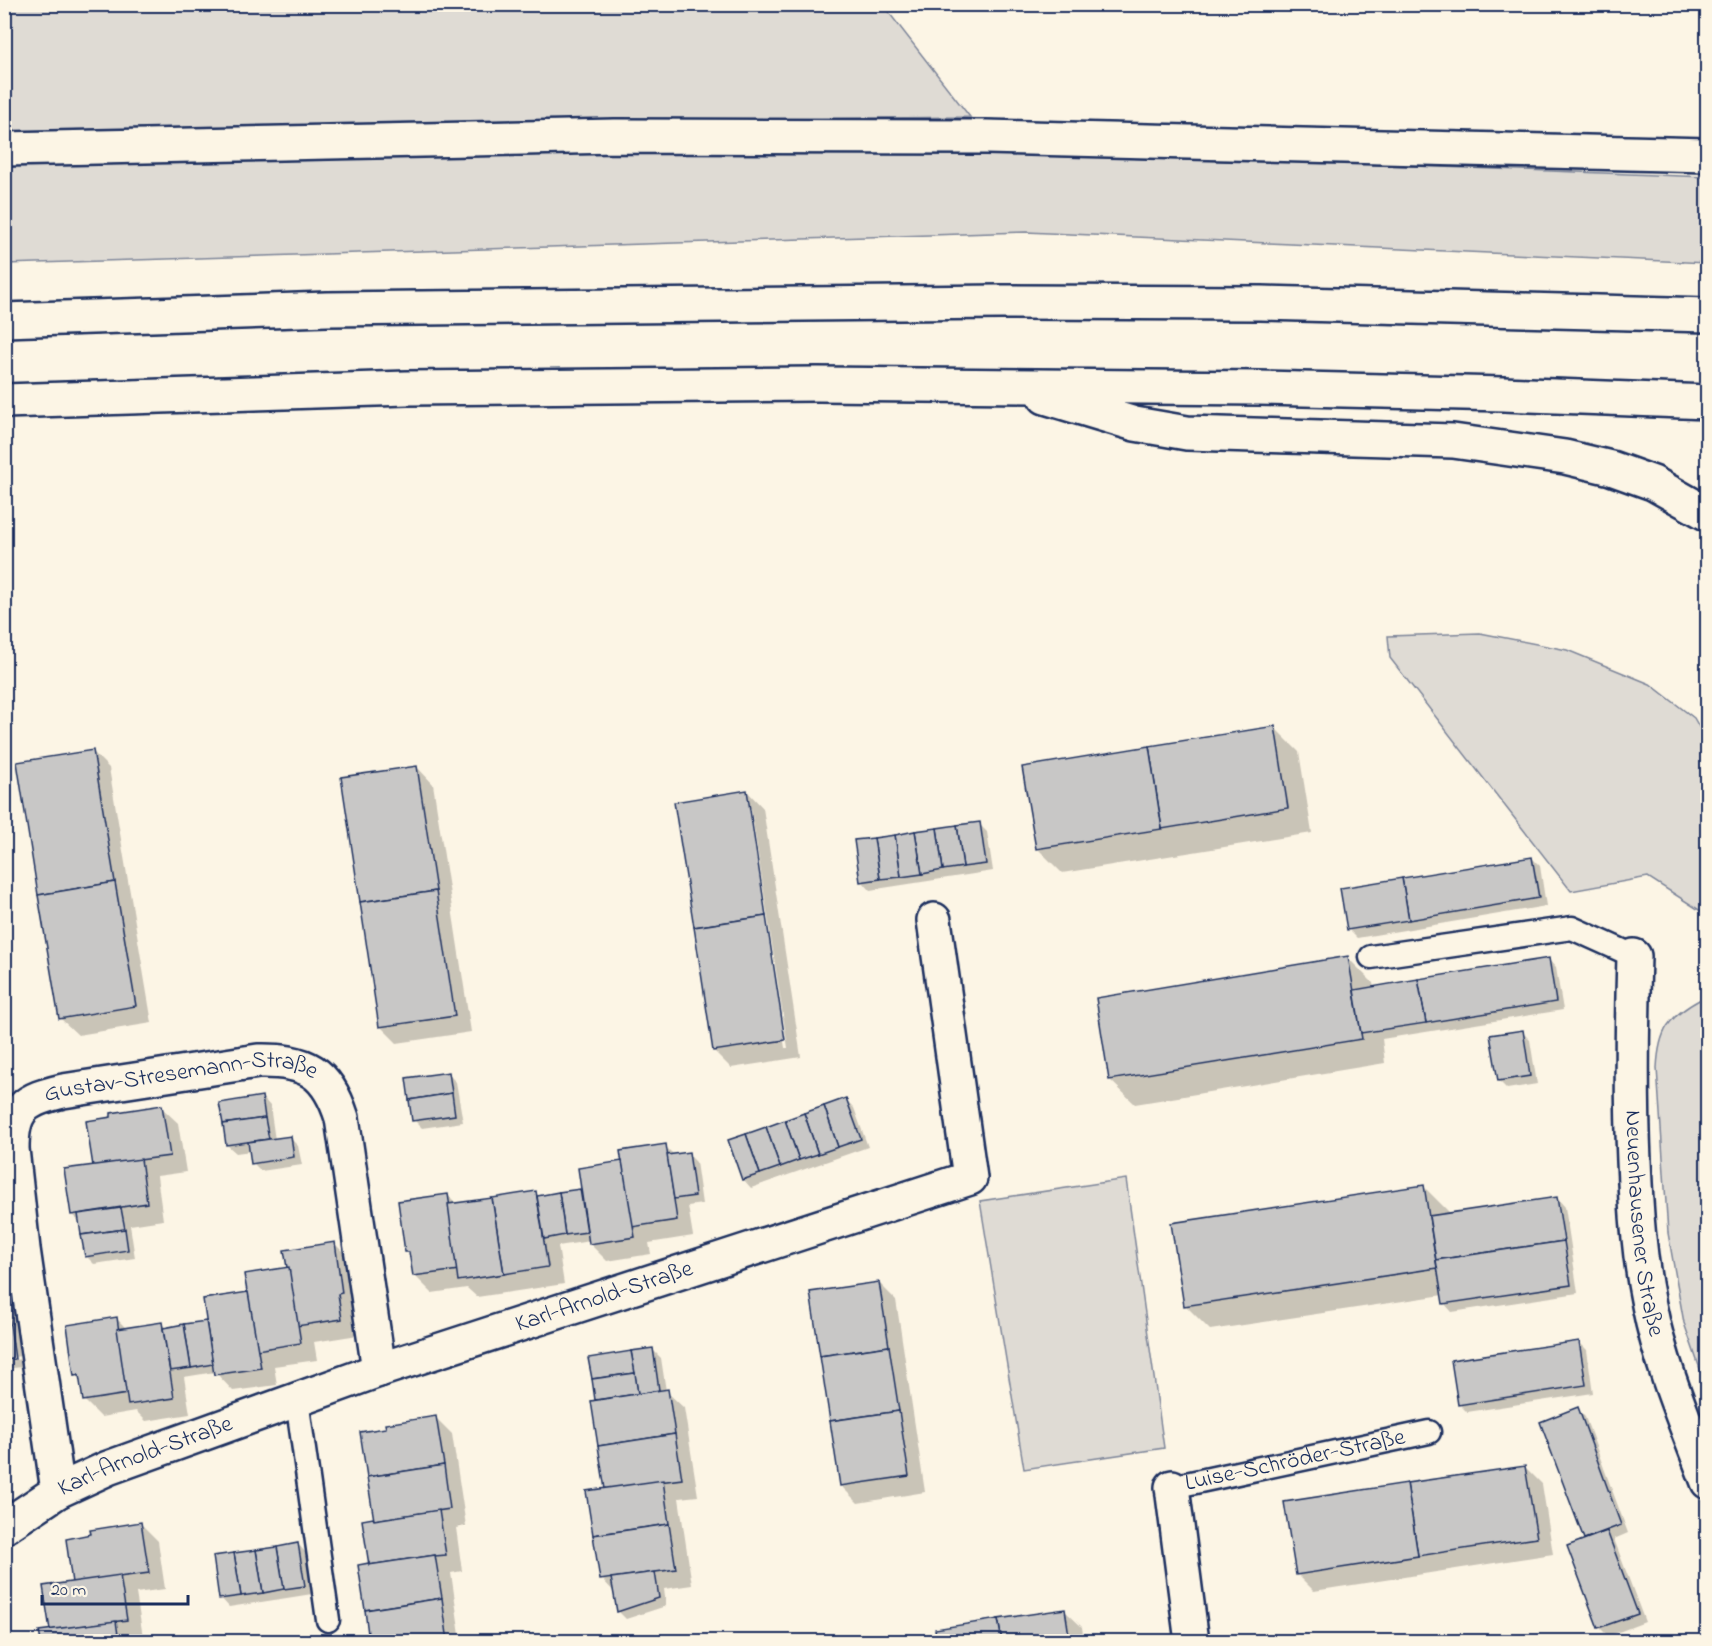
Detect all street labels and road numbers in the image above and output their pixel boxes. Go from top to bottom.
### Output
street label: Gustav-Stresemann-Straße [40,1043,325,1113]
street label: Neuenhausener Straße [1615,1110,1673,1341]
street label: Karl-Arnold-Straße [511,1252,698,1342]
street label: Karl-Arnold-Straße [52,1407,238,1506]
street label: Luise-Schröder-Straße [1182,1420,1409,1501]

